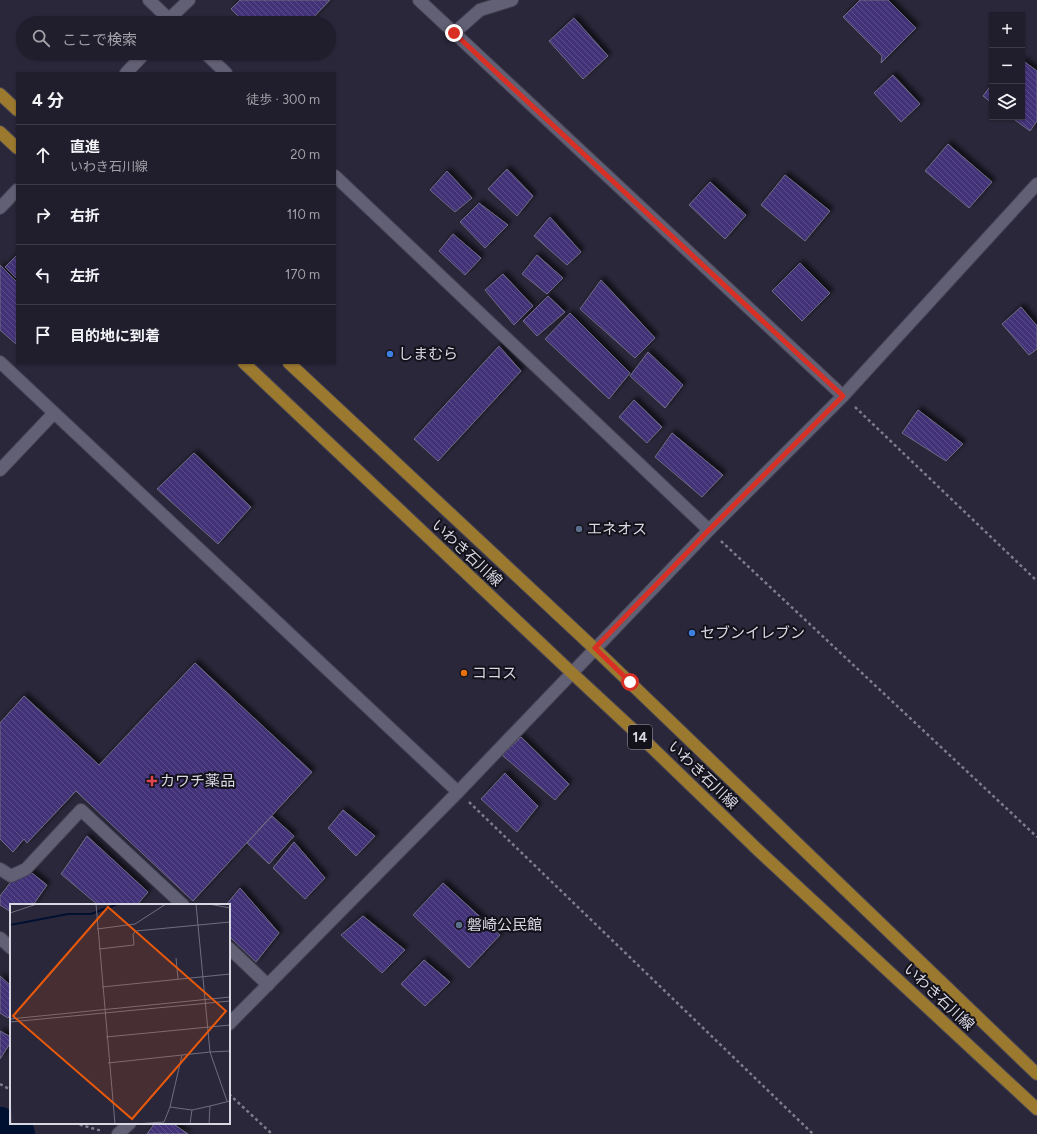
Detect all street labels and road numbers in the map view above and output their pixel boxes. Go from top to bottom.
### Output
street label: いわき石川線 [428,516,506,590]
road number: 14 [628,725,652,749]
street label: いわき石川線 [664,737,742,813]
street label: いわき石川線 [900,960,978,1034]

